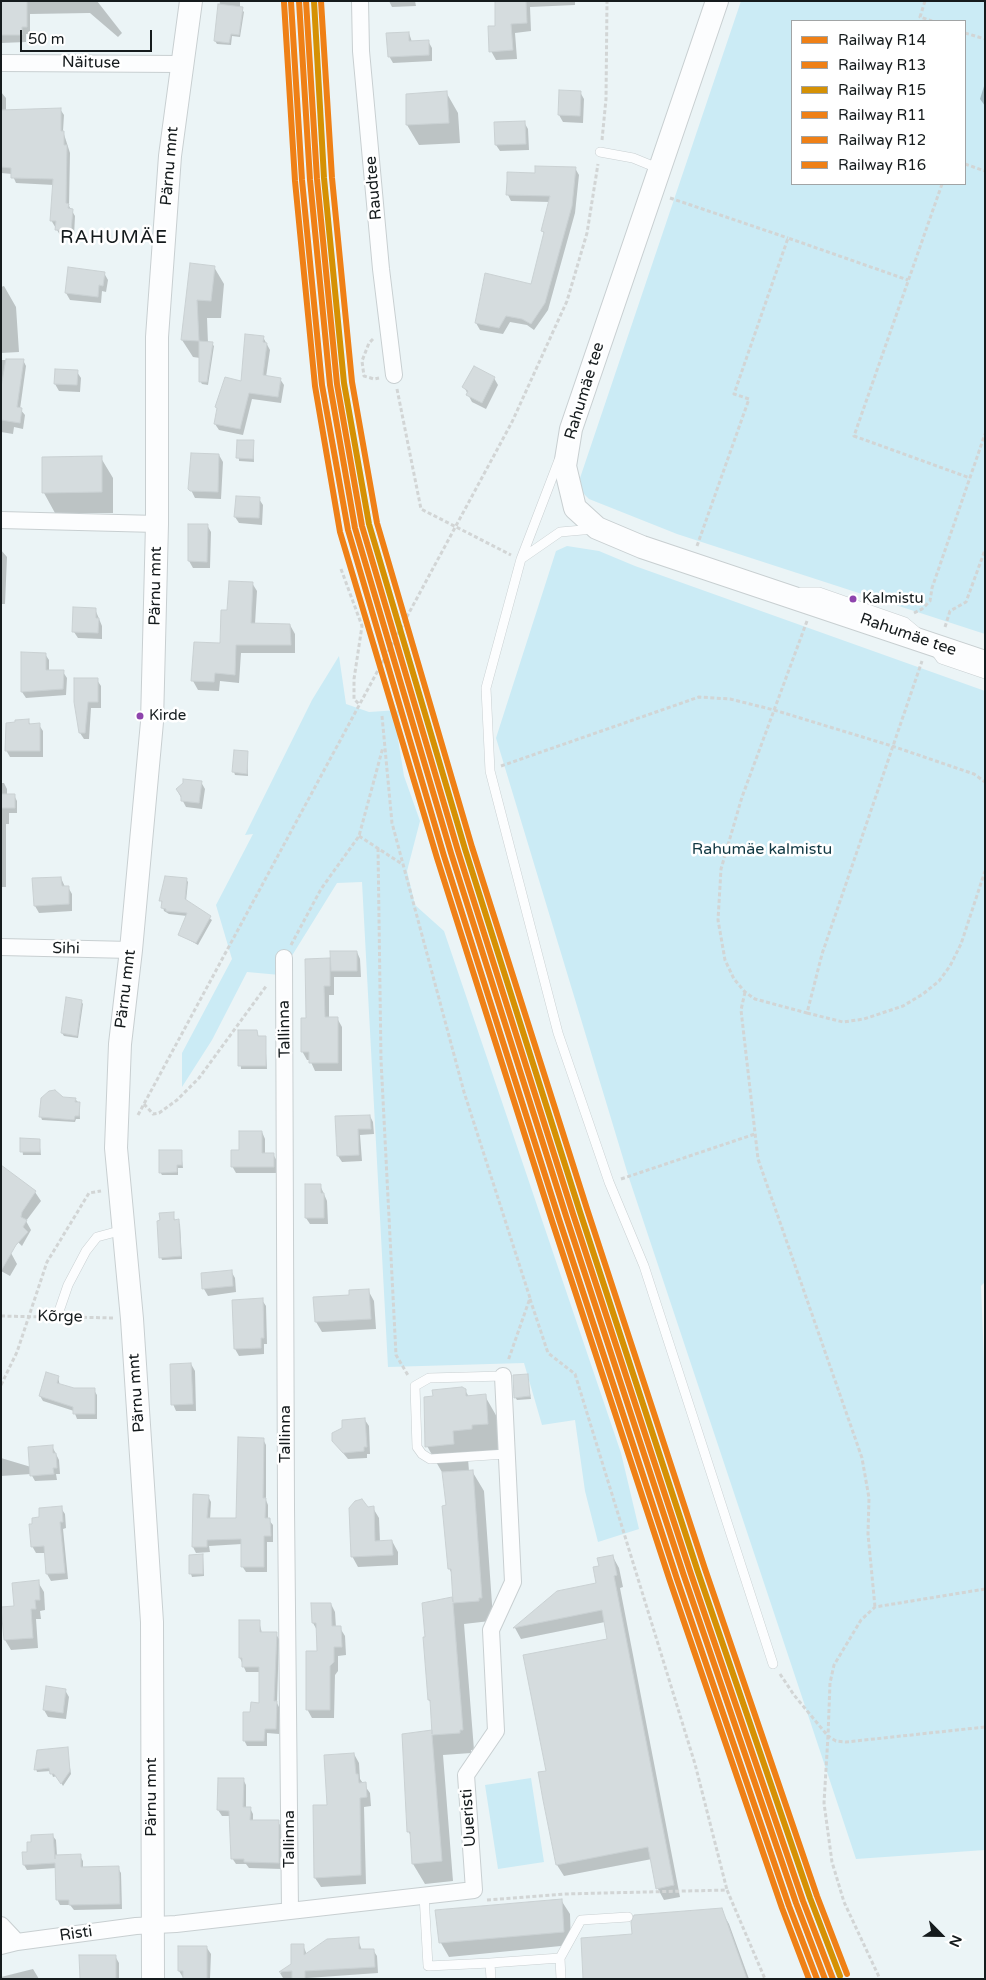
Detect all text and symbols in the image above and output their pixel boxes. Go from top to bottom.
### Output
scale bar [22,20,155,52]
legend [791,20,966,185]
text: 50 m [28,30,65,48]
text: Railway R14 [838,31,926,49]
street label: Näituse [62,53,120,73]
text: Railway R13 [838,56,926,74]
text: Railway R15 [838,81,926,99]
text: Railway R11 [838,106,926,124]
street label: Pärnu mnt [157,126,183,206]
text: Railway R12 [838,131,926,149]
street label: Raudtee [362,155,386,221]
text: Railway R16 [838,156,926,174]
district label: RAHUMÄE [59,227,169,249]
street label: Rahumäe tee [561,340,609,442]
street label: Pärnu mnt [146,546,166,626]
place label: Kalmistu [862,590,924,608]
marker: Kalmistu [848,594,858,604]
street label: Rahumäe tee [857,610,959,660]
place label: Kirde [149,707,186,725]
marker: Kirde [135,711,145,721]
park label: Rahumäe kalmistu [692,840,832,860]
street label: Sihi [52,939,80,959]
street label: Pärnu mnt [112,948,140,1030]
street label: Tallinna [275,1000,295,1058]
street label: Kõrge [37,1307,83,1327]
street label: Pärnu mnt [125,1353,149,1433]
street label: Tallinna [276,1405,296,1463]
street label: Pärnu mnt [142,1757,162,1837]
street label: Uueristi [457,1788,481,1848]
street label: Tallinna [280,1810,300,1868]
north arrow [916,1910,966,1960]
street label: Risti [58,1922,94,1946]
text: N [945,1933,965,1950]

